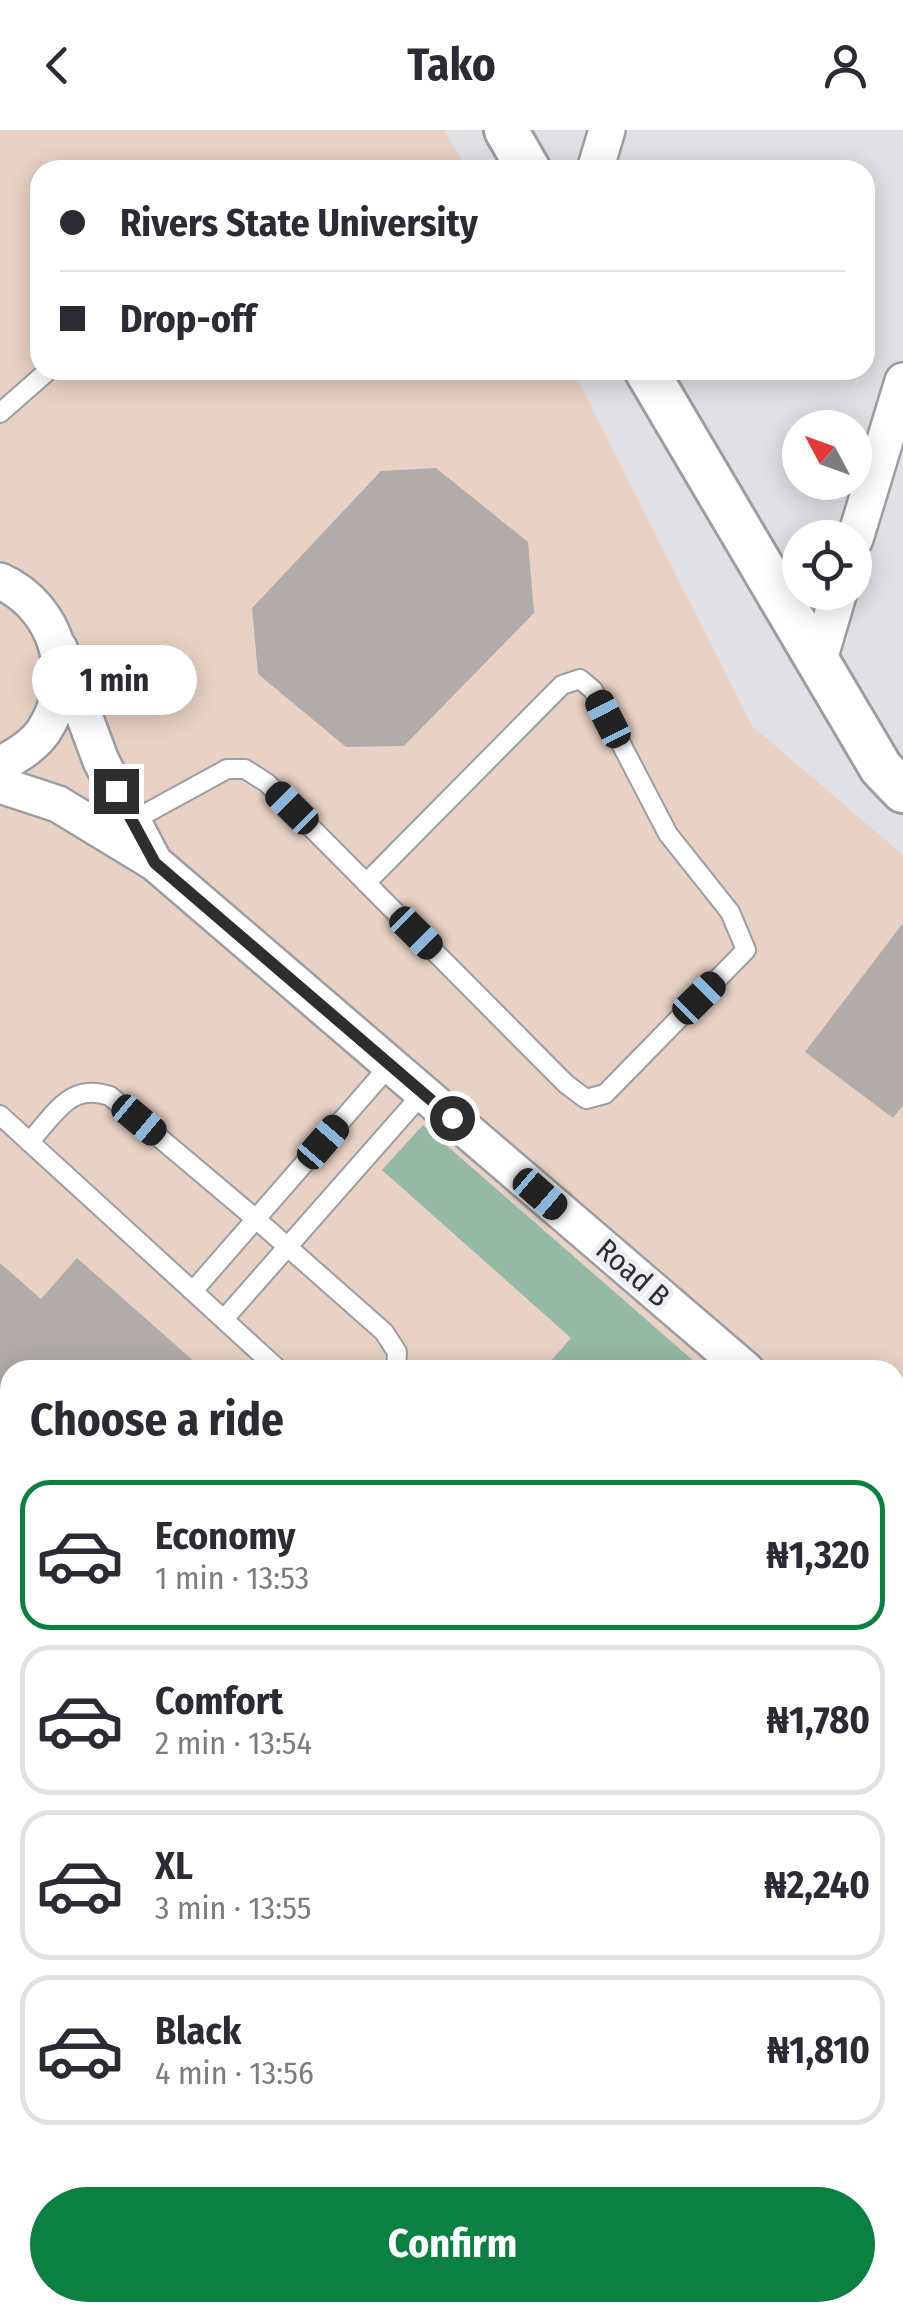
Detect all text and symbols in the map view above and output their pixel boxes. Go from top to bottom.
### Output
icon: back [30,38,85,93]
text: Tako [407,38,496,92]
icon: person [818,38,873,93]
text: Rivers State University [120,200,478,246]
text: Drop-off [120,296,256,342]
north arrow [782,410,872,500]
map controls [782,410,872,610]
button: locate [782,520,872,610]
callout: 1 min [34,646,198,716]
text: 1 min [80,661,149,699]
car [581,685,635,753]
route end [94,769,139,814]
car [260,776,324,840]
car [384,901,448,965]
car [667,966,731,1030]
car [106,1089,172,1151]
route start [430,1096,475,1141]
car [292,1110,354,1174]
car [508,1163,572,1225]
street label: Road B [589,1231,677,1315]
text: Choose a ride [30,1393,284,1447]
icon: car [35,1510,125,1600]
text: Economy [155,1513,295,1559]
text: ₦1,320 [766,1532,870,1578]
text: 1 min · 13:53 [155,1559,309,1597]
icon: car [35,1675,125,1765]
text: Comfort [155,1678,283,1724]
text: ₦1,780 [766,1697,870,1743]
text: 2 min · 13:54 [155,1724,312,1762]
icon: car [35,1840,125,1930]
text: XL [155,1843,193,1889]
text: ₦2,240 [764,1862,870,1908]
text: 3 min · 13:55 [155,1889,311,1927]
icon: car [35,2005,125,2095]
text: Black [155,2008,241,2054]
text: ₦1,810 [767,2027,870,2073]
text: 4 min · 13:56 [155,2054,314,2092]
button: Confirm [30,2187,875,2302]

